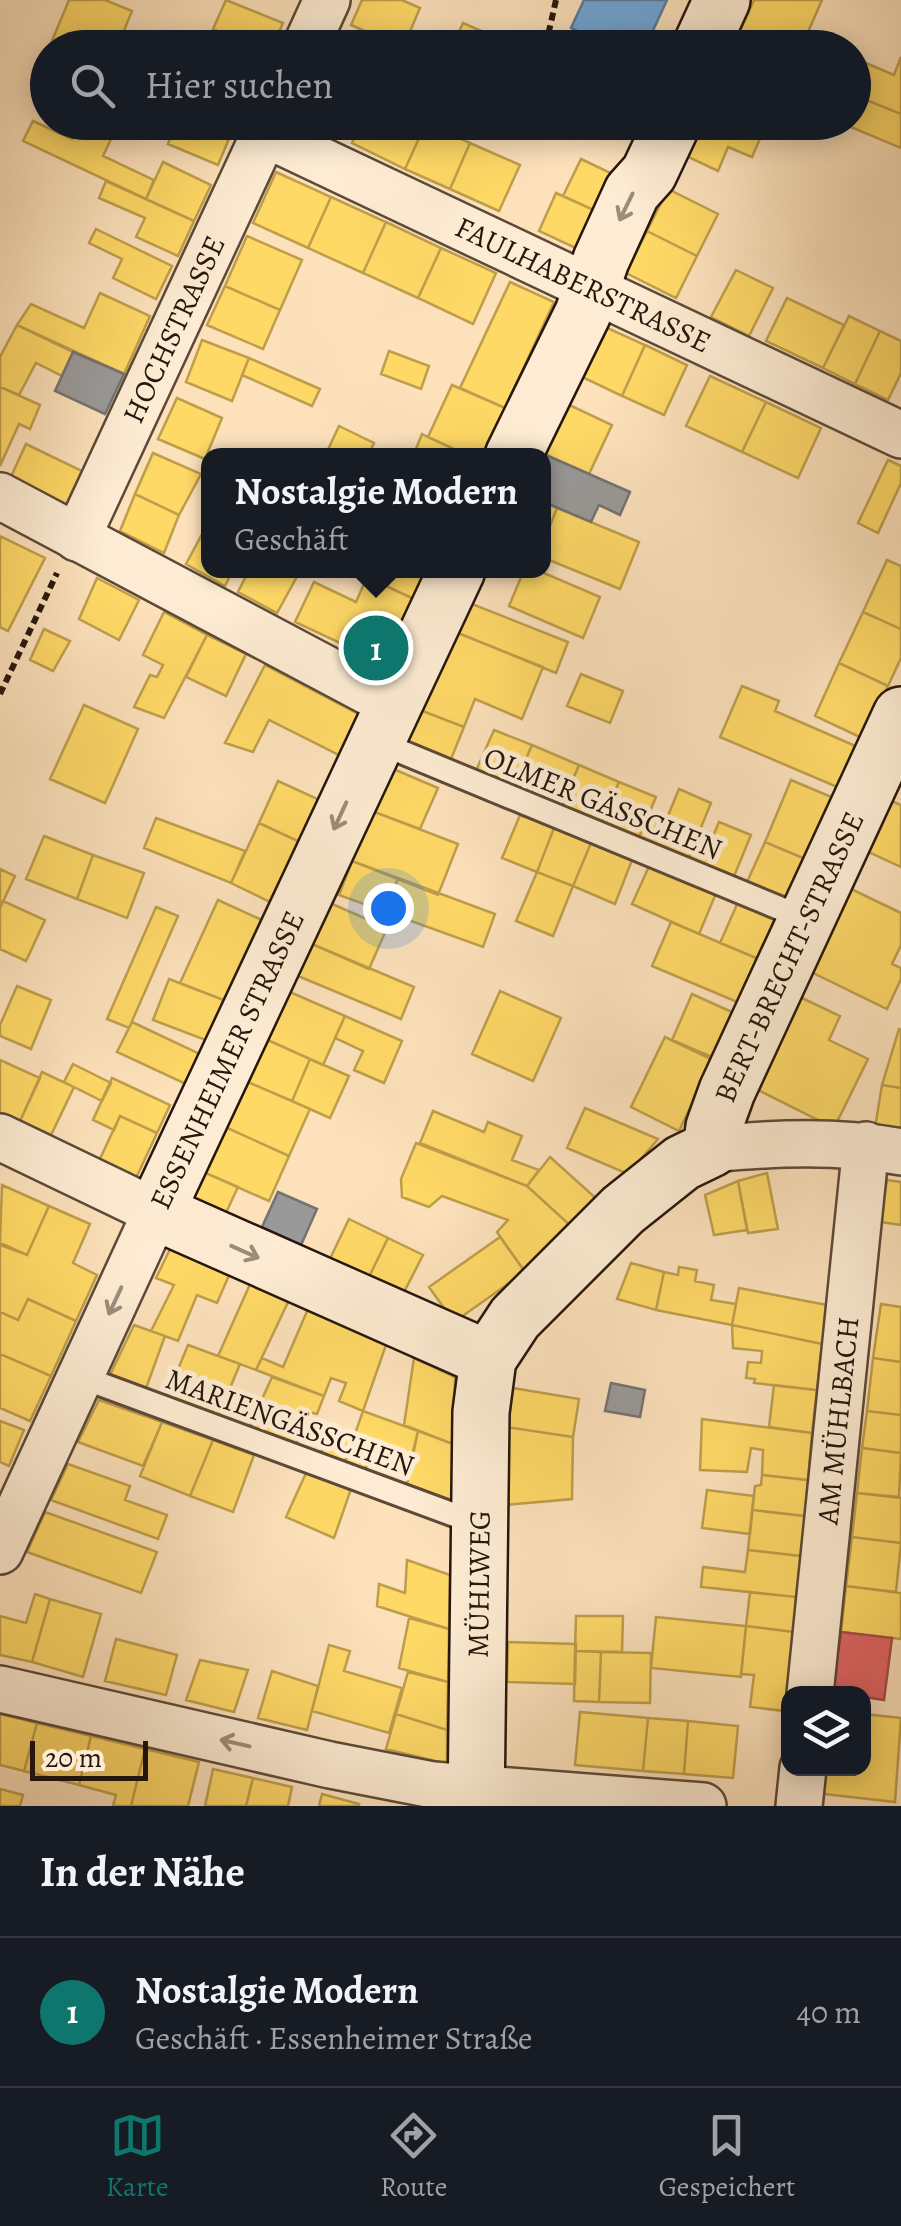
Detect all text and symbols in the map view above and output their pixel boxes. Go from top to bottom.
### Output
search box [30,30,871,140]
icon: search [65,58,120,113]
text: Hier suchen [145,59,333,111]
one-way arrow [615,191,634,221]
street label: FAULHABERSTRASSE [449,207,718,362]
street label: HOCHSTRASSE [113,229,235,430]
popup [201,448,551,578]
text: Nostalgie Modern [234,465,518,517]
text: Geschäft [234,517,349,561]
pin: 1 [344,610,408,686]
street label: OLMER GÄSSCHEN [478,737,728,869]
one-way arrow [330,801,348,831]
street label: BERT-BRECHT-STRASSE [705,805,874,1108]
your location [363,883,414,934]
street label: ESSENHEIMER STRASSE [140,904,314,1216]
one-way arrow [229,1244,260,1262]
one-way arrow [105,1285,124,1315]
street label: AM MÜHLBACH [807,1315,868,1527]
street label: MARIENGÄSSCHEN [160,1359,420,1485]
street label: MÜHLWEG [458,1510,500,1658]
map controls [781,1686,871,1776]
button: layers [781,1686,871,1776]
one-way arrow [220,1733,252,1751]
scale bar [30,1736,148,1780]
text: 20 m [45,1739,102,1777]
text: In der Nähe [40,1843,245,1900]
text: Nostalgie Modern [135,1964,419,2016]
text: 1 [67,1990,78,2034]
text: 40 m [796,1990,861,2034]
text: Geschäft · Essenheimer Straße [135,2016,532,2060]
tab: Karte [106,2108,169,2206]
tab: Route [380,2108,447,2206]
tab: Gespeichert [659,2108,795,2206]

